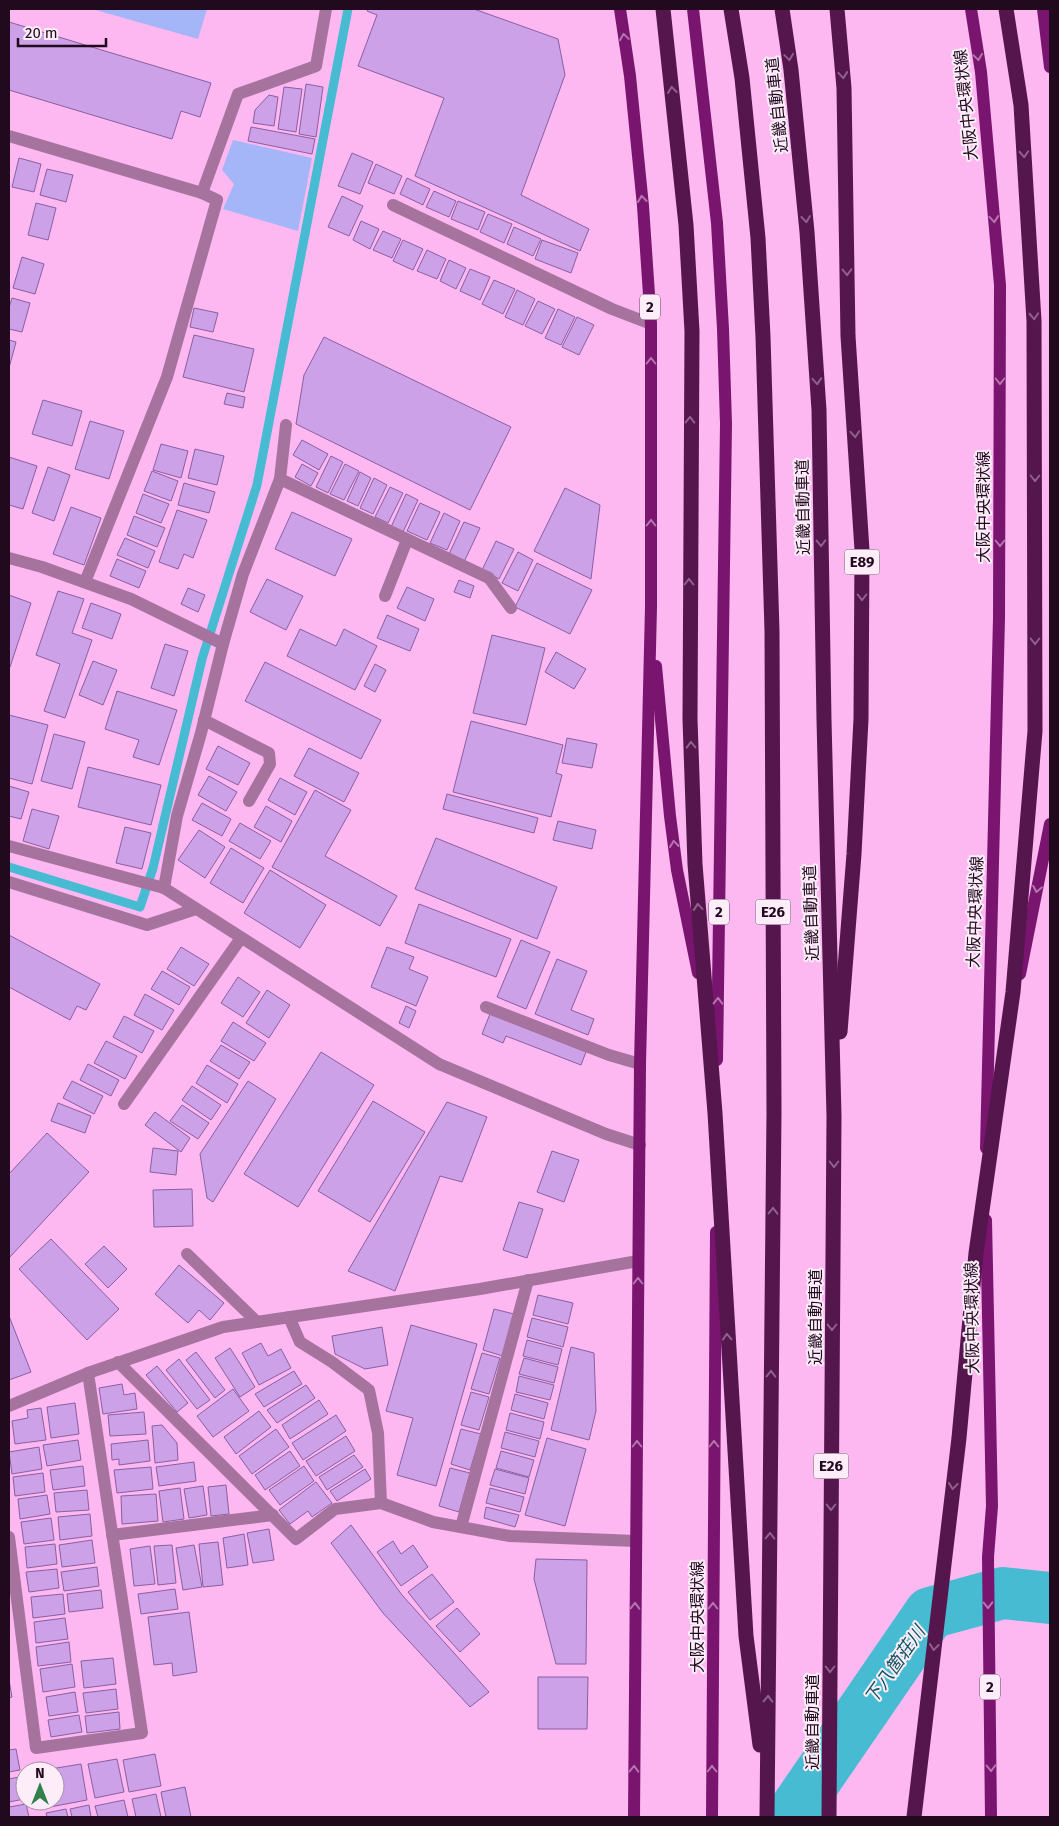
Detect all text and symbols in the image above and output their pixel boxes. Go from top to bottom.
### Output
scale bar [18,15,105,47]
text: 20 m [25,24,58,42]
one-way arrow [619,33,630,41]
street label: 大阪中央環状線 [951,48,981,162]
one-way arrow [784,53,794,61]
one-way arrow [973,53,983,61]
street label: 近畿自動車道 [763,56,791,154]
one-way arrow [837,71,848,79]
one-way arrow [667,86,677,94]
one-way arrow [1018,150,1029,158]
one-way arrow [637,194,648,202]
one-way arrow [800,215,811,223]
one-way arrow [988,215,999,223]
one-way arrow [842,268,852,276]
road number: 2 [640,294,660,320]
one-way arrow [1028,312,1039,320]
one-way arrow [646,357,656,364]
one-way arrow [811,377,822,385]
one-way arrow [995,378,1005,385]
one-way arrow [685,416,695,424]
one-way arrow [849,431,860,439]
street label: 大阪中央環状線 [974,451,993,563]
street label: 近畿自動車道 [793,459,813,555]
one-way arrow [1030,475,1040,483]
one-way arrow [646,519,656,527]
one-way arrow [816,540,826,547]
one-way arrow [995,540,1005,548]
road number: E89 [844,550,880,574]
one-way arrow [684,578,694,586]
one-way arrow [857,593,867,601]
one-way arrow [1030,638,1040,645]
one-way arrow [685,741,696,749]
one-way arrow [669,839,680,847]
street label: 大阪中央環状線 [964,856,986,968]
street label: 近畿自動車道 [800,865,822,961]
one-way arrow [1033,885,1043,894]
road number: 2 [709,900,729,924]
road number: E26 [756,900,790,924]
one-way arrow [693,903,704,911]
one-way arrow [712,997,723,1005]
one-way arrow [829,1161,839,1169]
one-way arrow [768,1207,778,1214]
street label: 大阪中央環状線 [962,1262,982,1374]
street label: 近畿自動車道 [806,1269,825,1365]
one-way arrow [633,1277,643,1284]
one-way arrow [827,1323,838,1331]
one-way arrow [722,1332,733,1340]
one-way arrow [766,1369,776,1377]
one-way arrow [632,1439,642,1447]
one-way arrow [709,1439,719,1447]
road number: E26 [814,1454,848,1478]
one-way arrow [948,1482,959,1490]
one-way arrow [826,1504,836,1511]
one-way arrow [765,1532,775,1540]
street label: 大阪中央環状線 [688,1561,707,1673]
one-way arrow [630,1602,641,1610]
one-way arrow [708,1602,718,1610]
one-way arrow [983,1602,994,1610]
water label: 下八箇荘川 [860,1620,931,1708]
one-way arrow [929,1644,940,1652]
one-way arrow [825,1666,835,1674]
street label: 近畿自動車道 [803,1674,822,1770]
road number: 2 [980,1674,1000,1700]
one-way arrow [763,1694,773,1702]
north arrow [15,1761,65,1811]
one-way arrow [629,1764,639,1772]
one-way arrow [707,1764,717,1772]
one-way arrow [986,1764,996,1772]
text: N [35,1765,45,1782]

